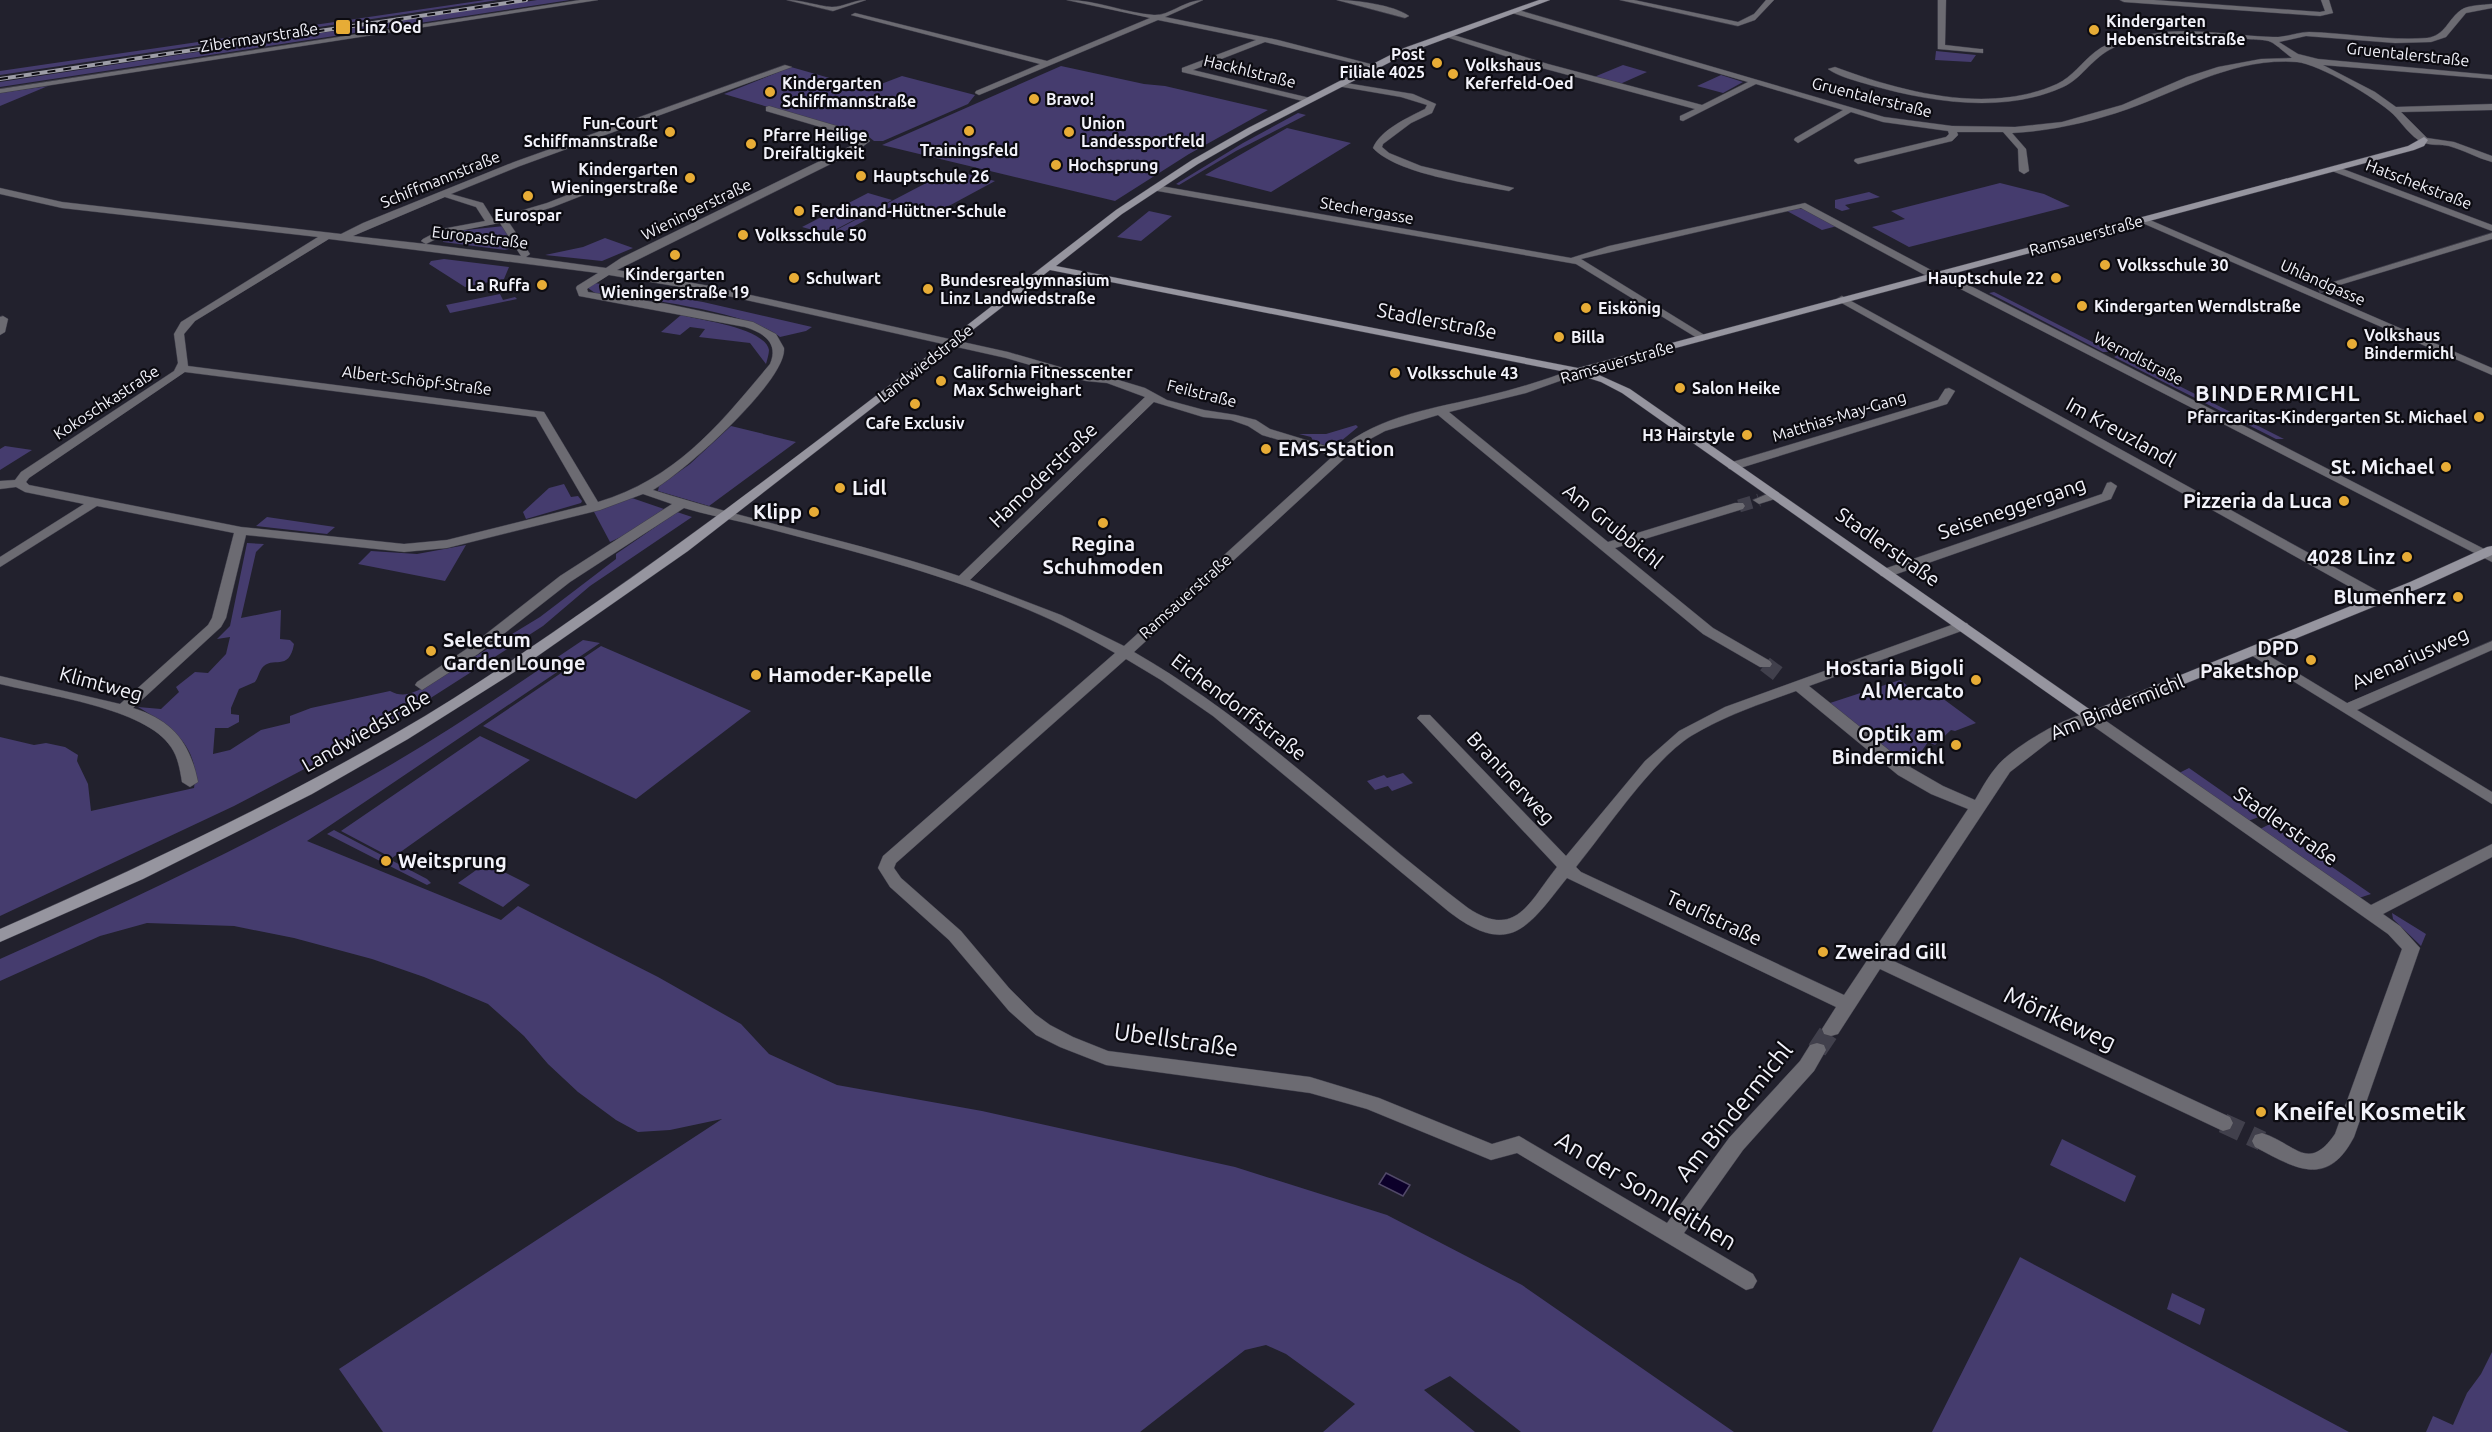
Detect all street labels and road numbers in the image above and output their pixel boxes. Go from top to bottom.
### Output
street label: Zibermayrstraße [199,19,319,55]
street label: Gruentalerstraße [2346,39,2470,69]
street label: Hackhlstraße [1202,51,1298,91]
street label: Gruentalerstraße [1810,73,1934,121]
street label: Schiffmannstraße [378,147,502,211]
street label: Hatschekstraße [2363,156,2475,212]
street label: Wieningerstraße [638,175,754,243]
street label: Stechergasse [1319,193,1415,227]
street label: Ramsauerstraße [2027,211,2145,259]
street label: Europastraße [431,222,529,252]
street label: Uhlandgasse [2278,255,2368,309]
street label: Stadlerstraße [1375,298,1499,343]
street label: Landwiedstraße [874,320,976,406]
street label: Werndlstraße [2091,328,2187,388]
street label: Ramsauerstraße [1558,337,1676,387]
street label: Kokoschkastraße [50,361,162,443]
street label: Albert-Schöpf-Straße [341,362,493,398]
street label: Feilstraße [1165,376,1239,410]
street label: Matthias-May-Gang [1770,387,1908,445]
street label: Im Kreuzlandl [2062,392,2180,471]
street label: Hamoderstraße [984,417,1101,532]
street label: Seiseneggergang [1935,471,2089,544]
street label: Am Grubbichl [1559,478,1668,573]
street label: Stadlerstraße [1832,502,1945,591]
street label: Ramsauerstraße [1135,550,1235,642]
street label: Avenariusweg [2348,621,2472,694]
street label: Eichendorffstraße [1167,648,1311,765]
street label: Klimtweg [57,661,145,706]
street label: Am Bindermichl [2047,669,2187,744]
street label: Landwiedstraße [298,685,434,777]
street label: Brantnerweg [1463,727,1560,829]
street label: Stadlerstraße [2230,781,2343,870]
street label: Teuflstraße [1663,885,1766,950]
street label: Mörikeweg [2000,981,2120,1056]
street label: Ubellstraße [1112,1017,1240,1062]
street label: Am Bindermichl [1669,1037,1798,1186]
street label: An der Sonnleithen [1551,1126,1742,1255]

